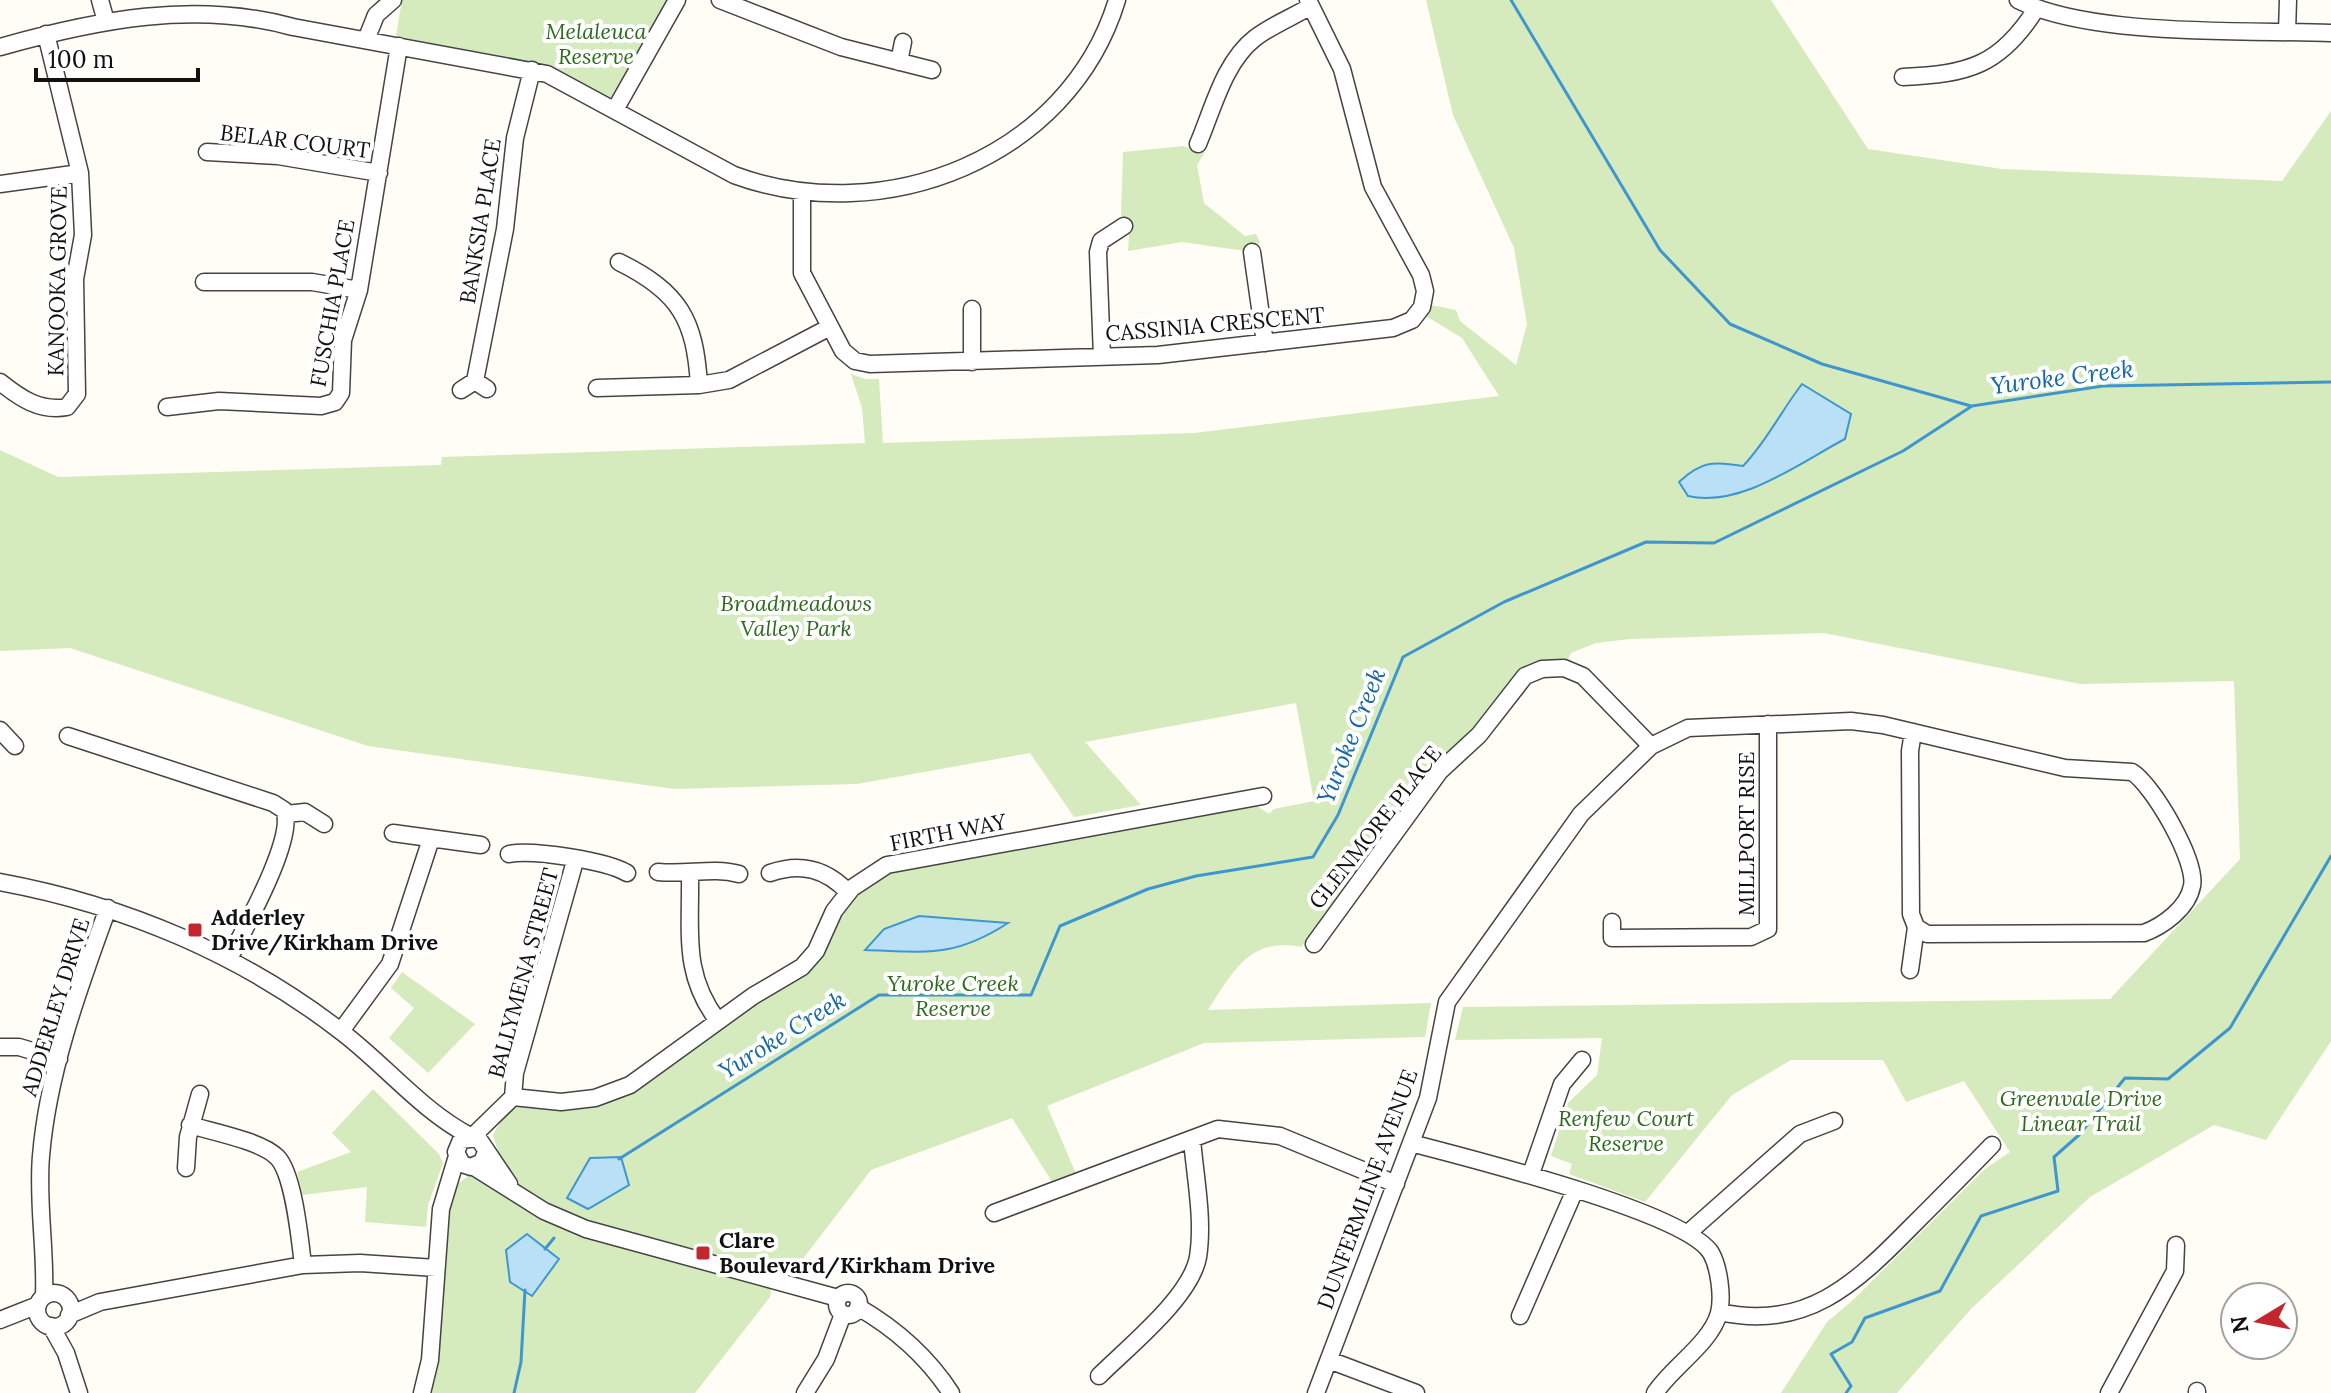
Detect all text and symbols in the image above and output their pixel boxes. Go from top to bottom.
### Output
park label: Melaleuca Reserve [546,17,647,70]
scale bar [36,32,198,82]
text: 100 m [48,44,114,75]
street label: BELAR COURT [218,118,372,164]
street label: BANKSIA PLACE [453,136,507,306]
street label: KANOOKA GROVE [41,185,73,377]
street label: FUSCHIA PLACE [303,217,361,389]
street label: CASSINIA CRESCENT [1104,300,1326,348]
water label: Yuroke Creek [1989,353,2135,401]
park label: Broadmeadows Valley Park [720,589,872,642]
water label: Yuroke Creek [1310,664,1392,808]
street label: GLENMORE PLACE [1303,740,1447,914]
street label: MILLPORT RISE [1732,752,1760,916]
street label: FIRTH WAY [887,807,1010,857]
street label: BALLYMENA STREET [481,865,565,1081]
place label: Adderley Drive/Kirkham Drive [211,903,438,956]
street label: ADDERLEY DRIVE [14,914,95,1101]
marker: Adderley Drive/Kirkham Drive [186,921,204,939]
park label: Yuroke Creek Reserve [887,969,1019,1022]
water label: Yuroke Creek [713,984,851,1086]
street label: DUNFERMLINE AVENUE [1310,1065,1424,1313]
park label: Greenvale Drive Linear Trail [2000,1084,2162,1137]
park label: Renfew Court Reserve [1558,1104,1694,1157]
place label: Clare Boulevard/Kirkham Drive [719,1226,995,1279]
marker: Clare Boulevard/Kirkham Drive [694,1244,712,1262]
north arrow [2219,1281,2299,1361]
text: N [2224,1314,2255,1335]

